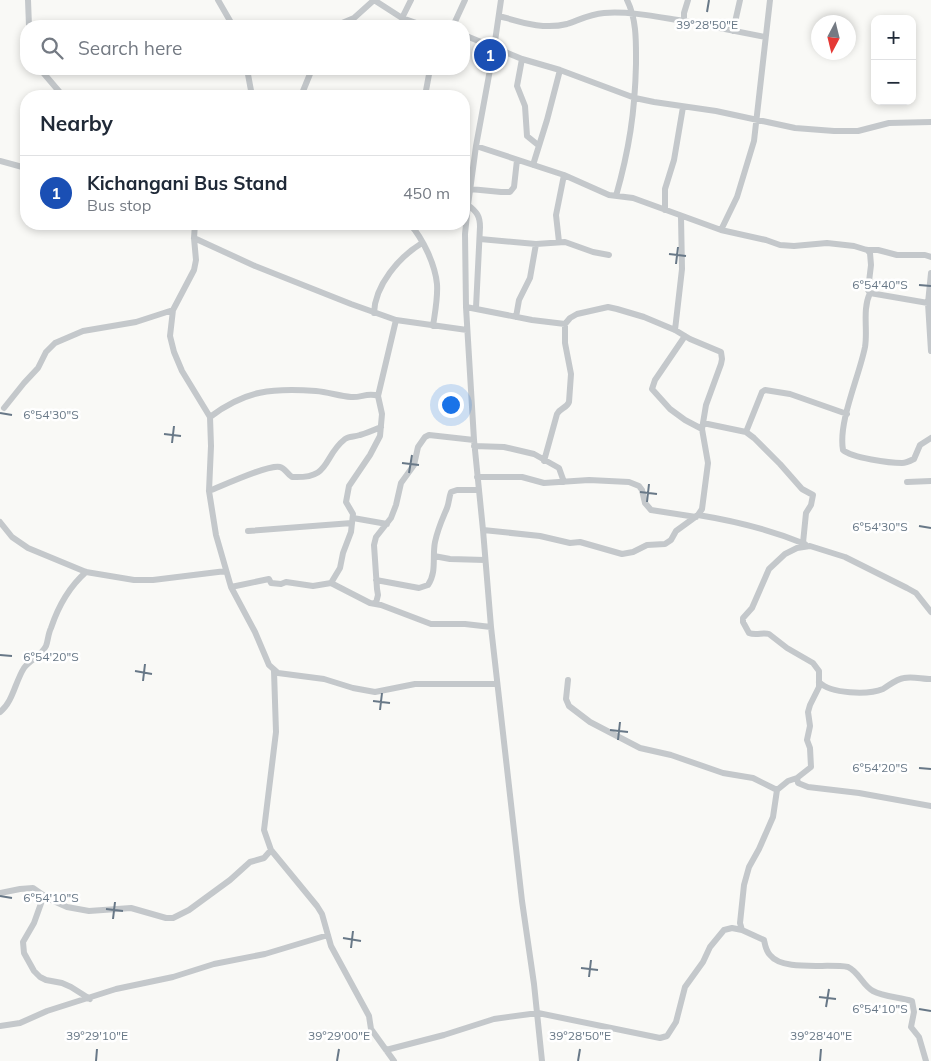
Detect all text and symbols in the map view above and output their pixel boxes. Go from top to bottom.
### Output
north arrow [811,15,856,60]
map controls [871,15,916,105]
button: + [871,15,916,60]
text: 39°28'50"E [676,17,738,32]
search box [20,20,470,75]
icon: search [38,34,66,62]
text: Search here [78,36,182,60]
pin: 1 [474,36,506,74]
button: − [871,60,916,105]
text: Nearby [40,110,113,136]
text: Kichangani Bus Stand [87,171,288,195]
text: 1 [51,183,61,203]
text: 450 m [403,183,450,203]
text: Bus stop [87,195,151,215]
text: 6°54'40"S [852,277,908,292]
your location [438,392,464,418]
text: 6°54'30"S [23,407,79,422]
text: 6°54'30"S [852,519,908,534]
text: 6°54'20"S [23,649,79,664]
text: 6°54'20"S [852,760,908,775]
text: 6°54'10"S [23,890,79,905]
text: 6°54'10"S [852,1001,908,1016]
text: 39°29'10"E [66,1028,128,1043]
text: 39°29'00"E [308,1028,370,1043]
text: 39°28'50"E [549,1028,611,1043]
text: 39°28'40"E [790,1028,852,1043]

